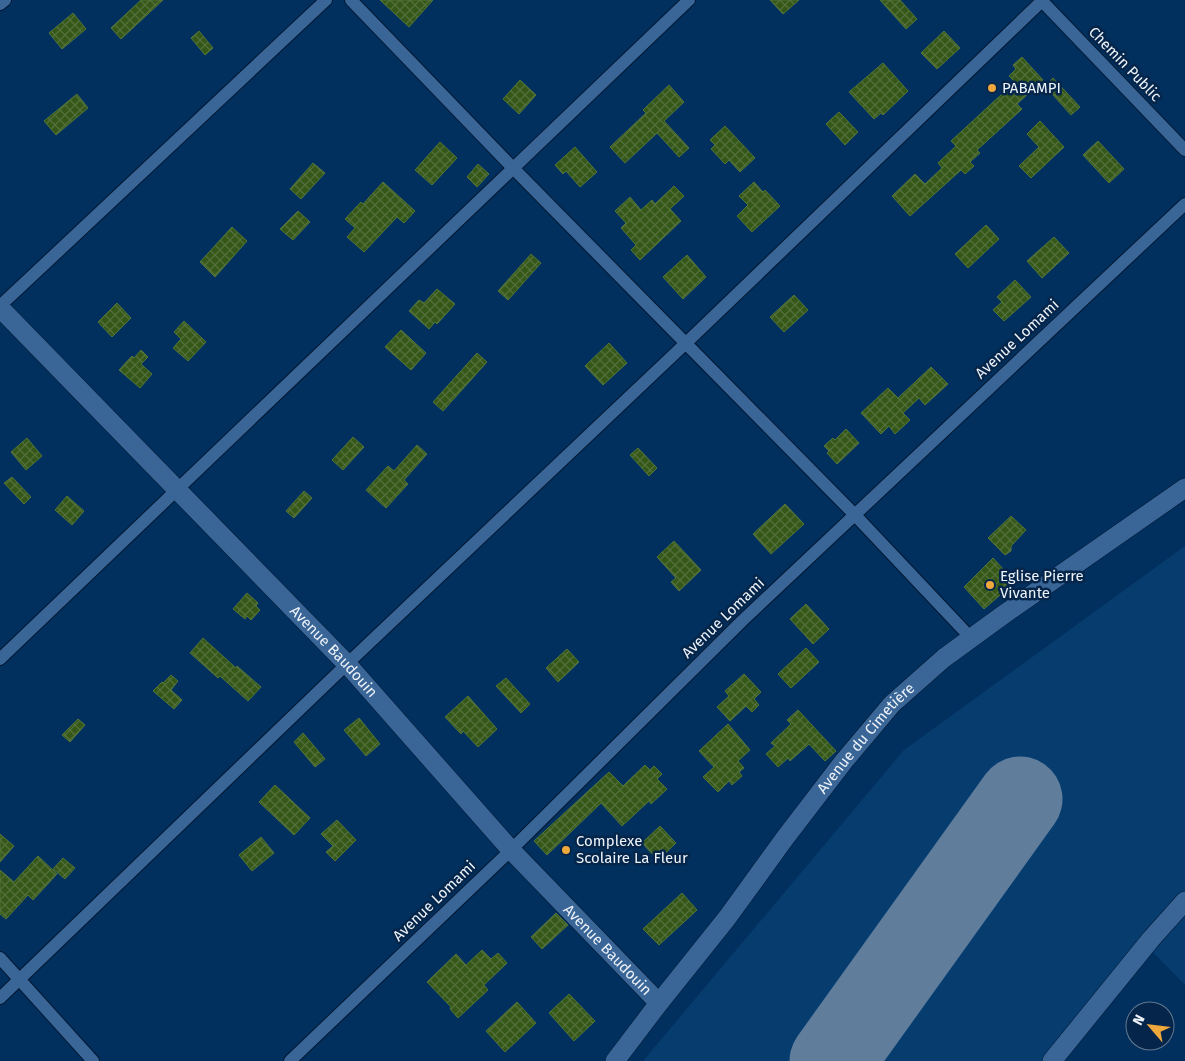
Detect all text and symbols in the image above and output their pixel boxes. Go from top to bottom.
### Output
street label: Chemin Public [1085,23,1165,105]
place label: PABAMPI [1002,79,1061,97]
marker: PABAMPI [986,82,998,94]
street label: Avenue Lomami [971,296,1063,382]
place label: Eglise Pierre Vivante [1000,567,1084,602]
street label: Avenue Lomami [678,574,768,662]
marker: Eglise Pierre Vivante [984,579,996,591]
street label: Avenue Baudouin [286,602,381,701]
street label: Avenue du Cimetière [813,679,918,797]
place label: Complexe Scolaire La Fleur [576,832,688,867]
marker: Complexe Scolaire La Fleur [560,844,572,856]
street label: Avenue Lomami [389,857,479,945]
street label: Avenue Baudouin [560,901,656,999]
north arrow [1125,1001,1175,1051]
text: N [1129,1012,1149,1028]

